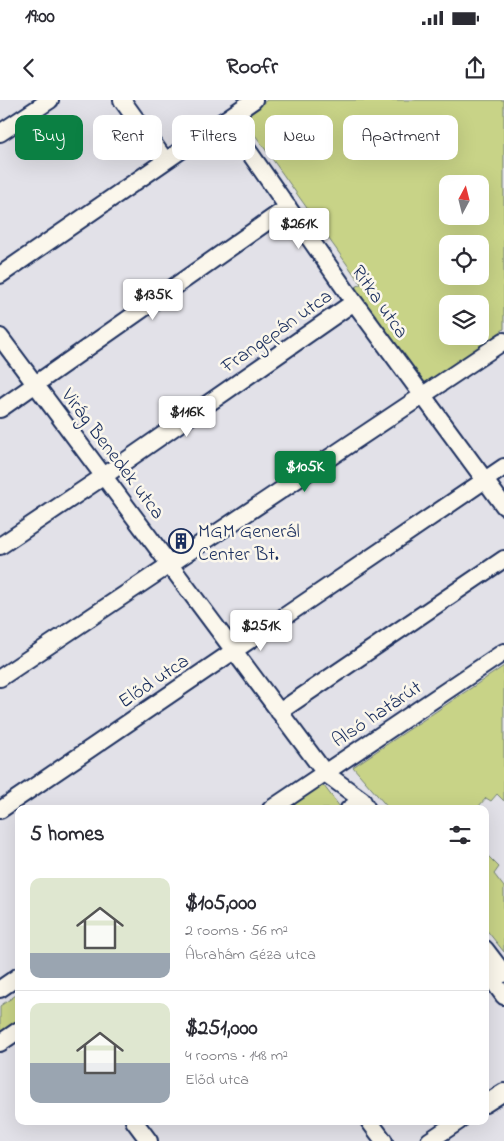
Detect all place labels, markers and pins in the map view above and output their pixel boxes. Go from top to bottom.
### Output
pin: $261K [264,208,334,250]
pin: $135K [118,278,188,321]
pin: $116K [152,396,222,438]
pin: $105K [270,450,340,493]
place label: MGM Generál Center Bt. [198,518,300,570]
building icon: MGM Generál Center Bt. [168,528,194,554]
pin: $251K [226,610,296,652]

